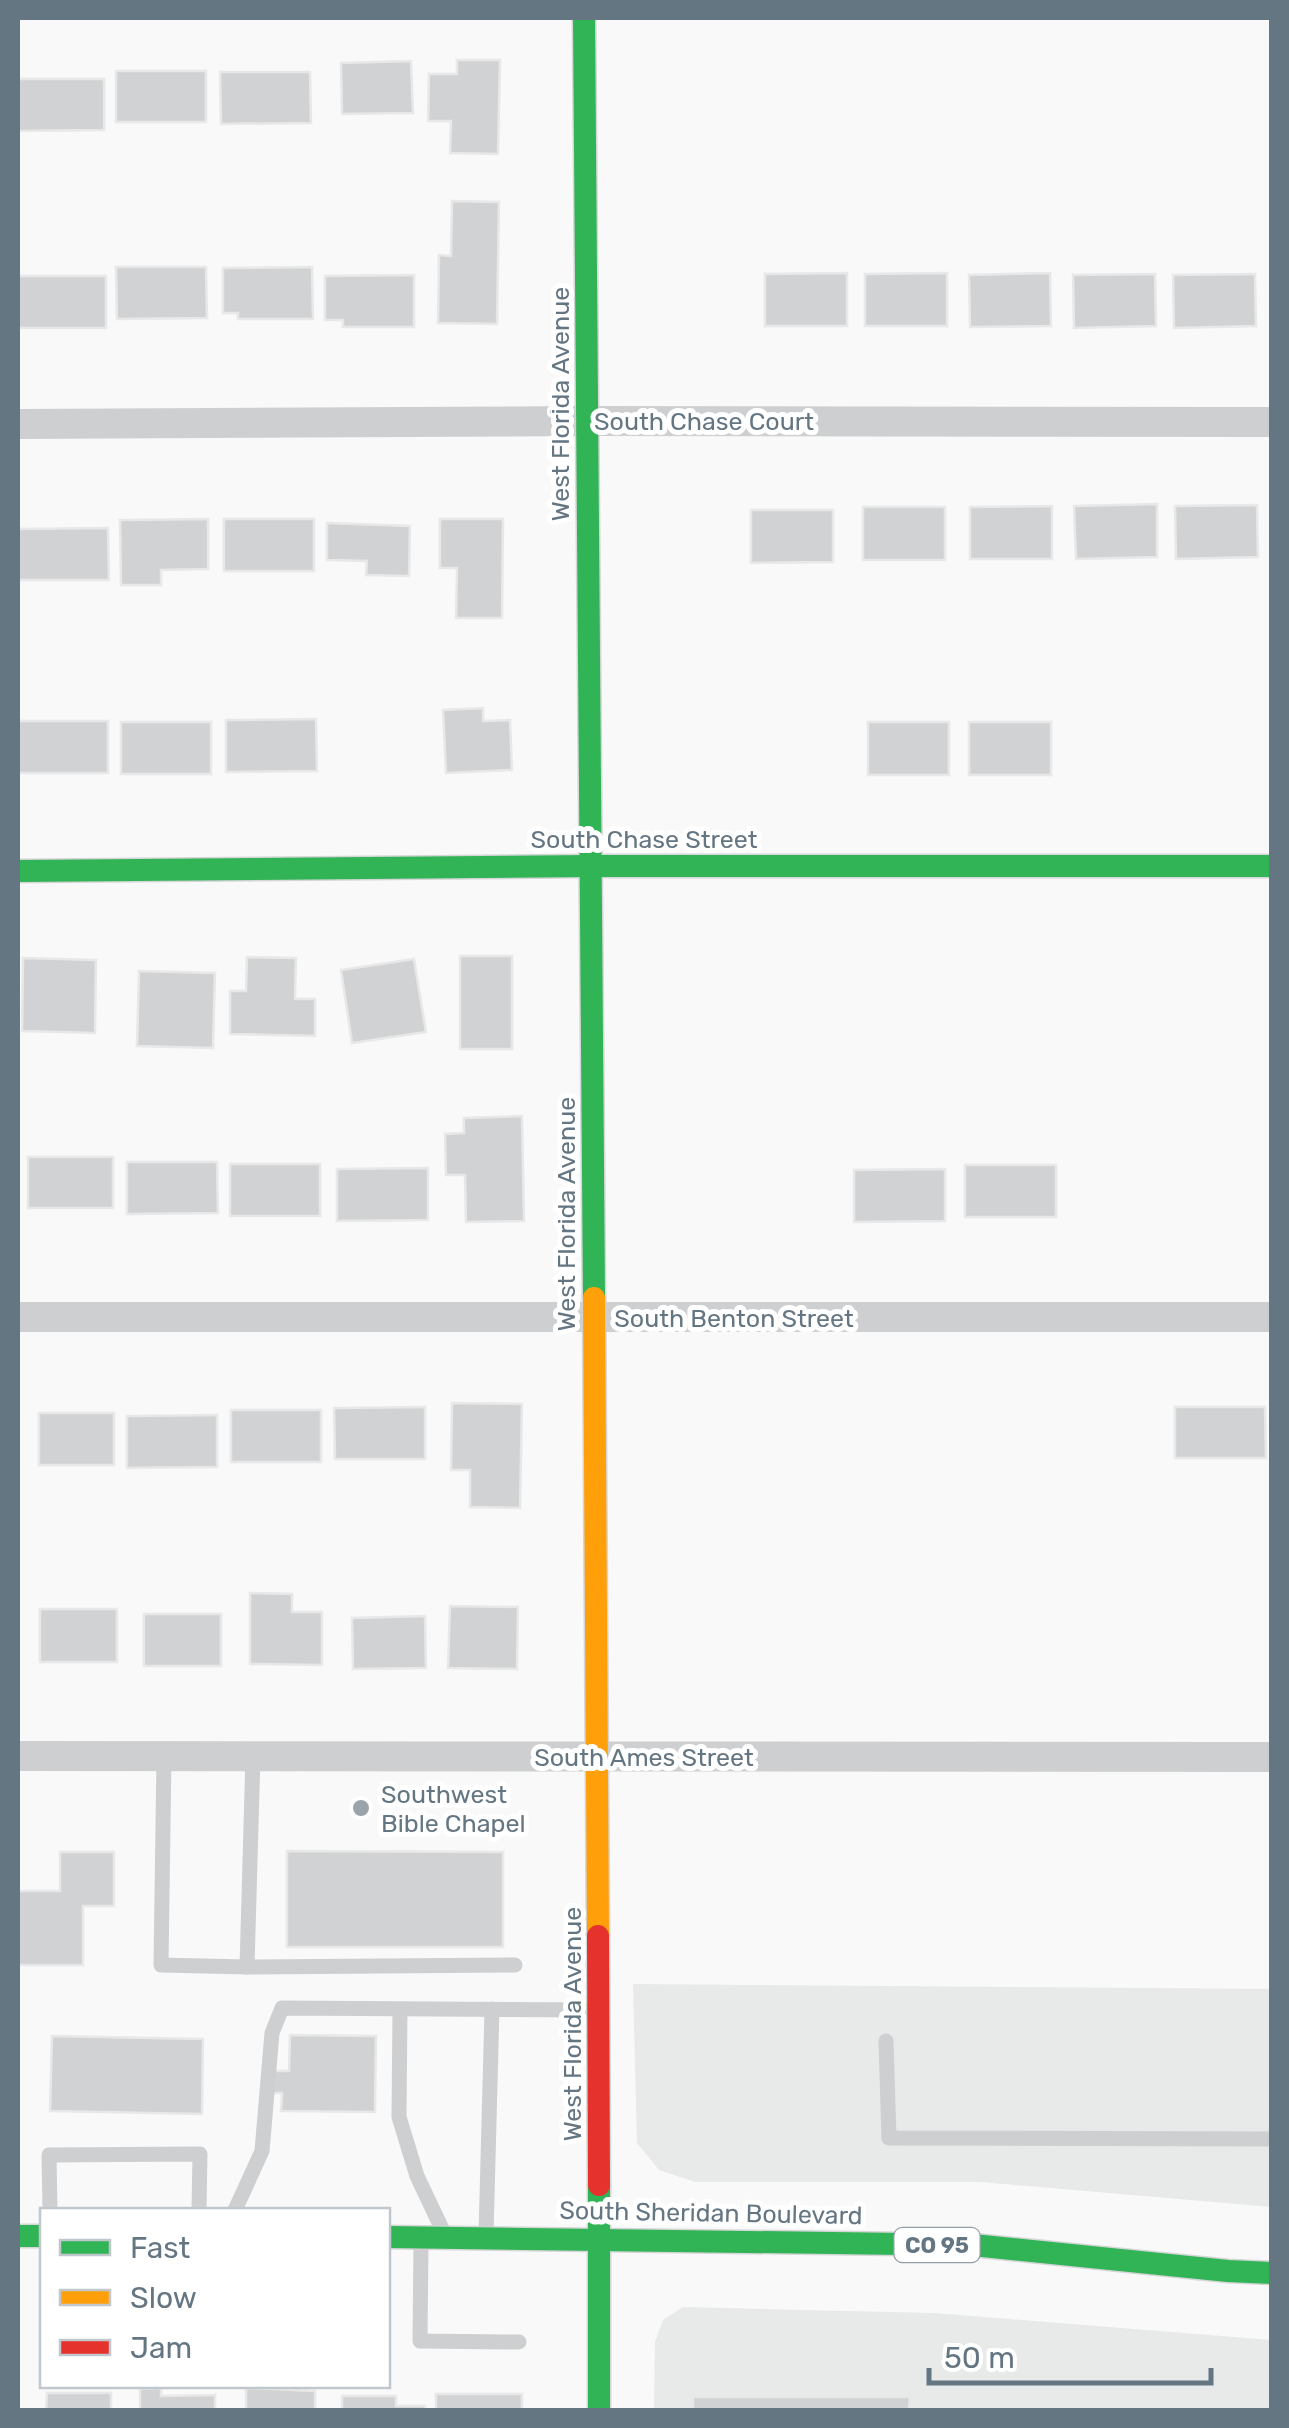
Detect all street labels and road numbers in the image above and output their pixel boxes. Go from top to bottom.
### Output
street label: West Florida Avenue [546,287,575,521]
street label: South Chase Court [594,407,814,436]
street label: South Chase Street [531,825,758,854]
street label: West Florida Avenue [552,1097,581,1331]
street label: South Benton Street [614,1304,854,1333]
street label: South Ames Street [534,1743,754,1772]
street label: West Florida Avenue [558,1907,587,2141]
street label: South Sheridan Boulevard [559,2196,863,2230]
road number: CO 95 [894,2228,980,2262]

